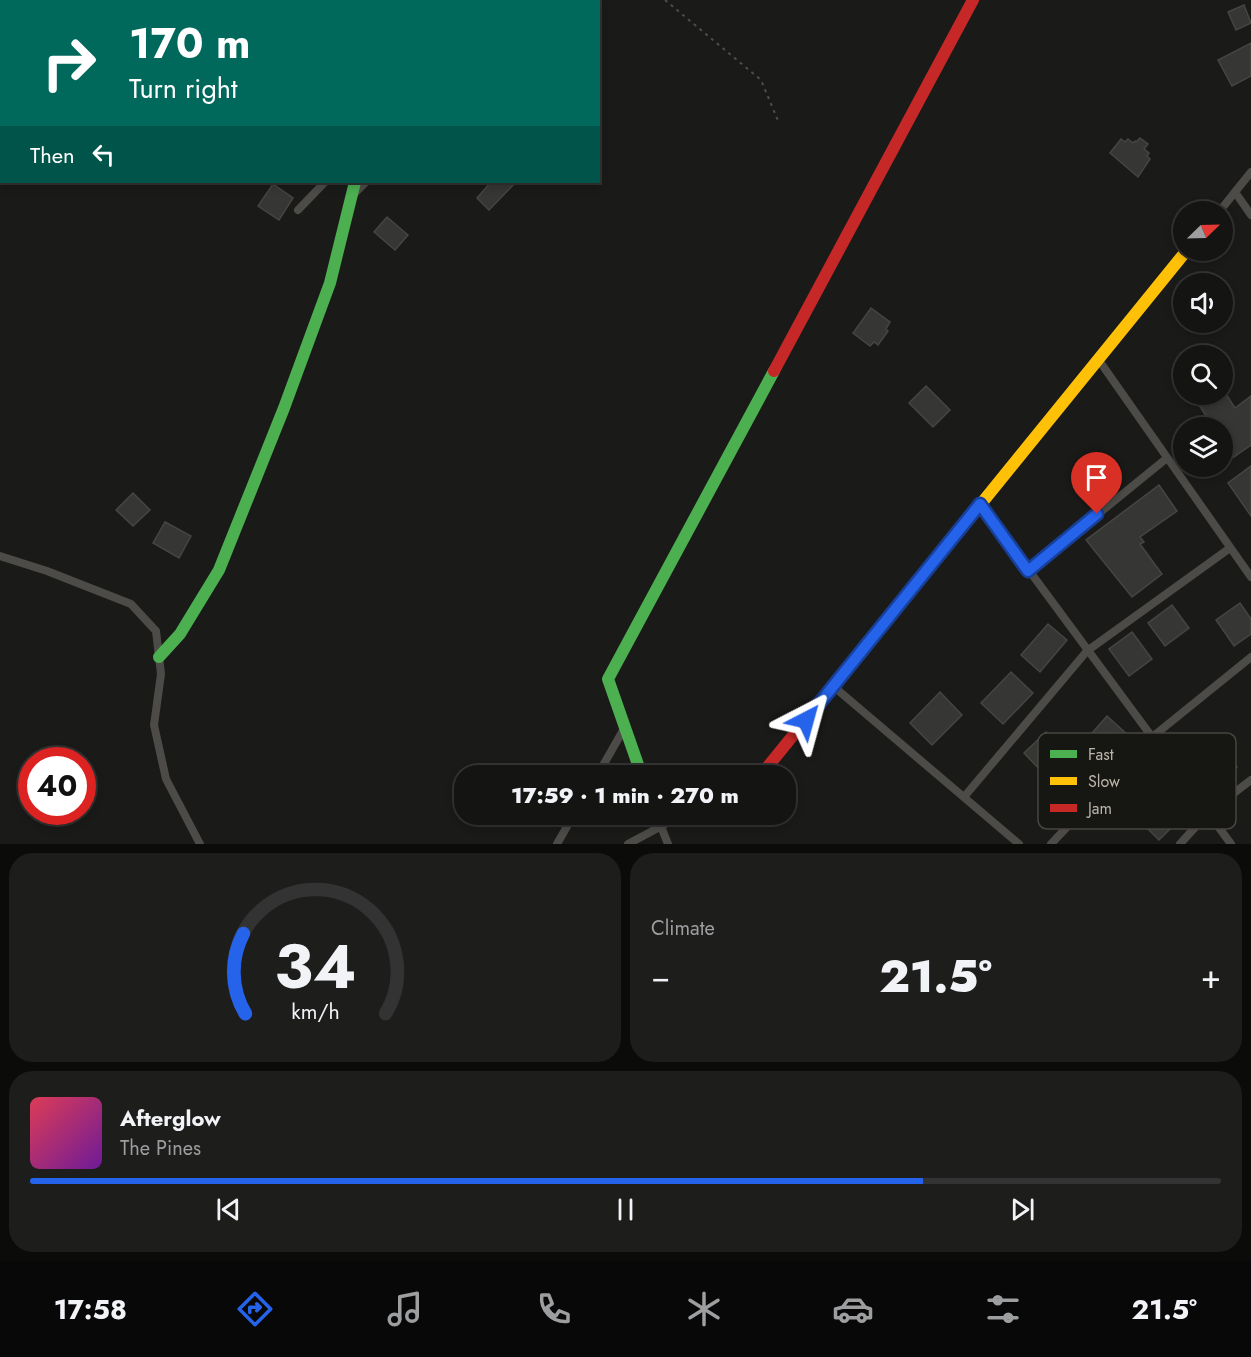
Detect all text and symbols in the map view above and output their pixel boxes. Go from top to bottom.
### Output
text: 170 m [129,13,251,74]
icon: right [30,24,108,102]
text: Turn right [129,69,237,108]
icon: left [87,138,120,171]
text: Then [30,139,75,171]
north arrow [1173,201,1233,261]
map controls [1173,201,1233,477]
button: sound [1173,273,1233,333]
button: search [1173,345,1233,405]
button: layers [1173,417,1233,477]
pin [1071,452,1122,514]
icon: arrive [1080,461,1113,494]
position arrow [774,688,838,752]
legend [1038,733,1236,829]
text: Fast [1088,743,1114,766]
speed limit sign: 40 [18,747,96,825]
text: Slow [1088,770,1120,793]
text: 17:59 · 1 min · 270 m [511,779,739,811]
text: Jam [1086,797,1112,820]
text: Climate [651,914,715,943]
text: 34 [274,921,356,1011]
text: 21.5° [879,944,992,1009]
text: − [651,953,670,1000]
text: + [1201,953,1221,1000]
text: km/h [291,997,339,1028]
text: Afterglow [120,1102,221,1134]
text: The Pines [120,1134,201,1163]
icon: previous [212,1193,245,1226]
icon: pause [609,1193,642,1226]
icon: next [1006,1193,1039,1226]
icon: directions [234,1288,276,1330]
icon: music [384,1288,426,1330]
icon: phone [533,1288,575,1330]
icon: climate [683,1288,725,1330]
icon: car [832,1288,874,1330]
icon: filters [982,1288,1024,1330]
text: 17:58 [54,1290,127,1329]
text: 21.5° [1132,1290,1197,1329]

